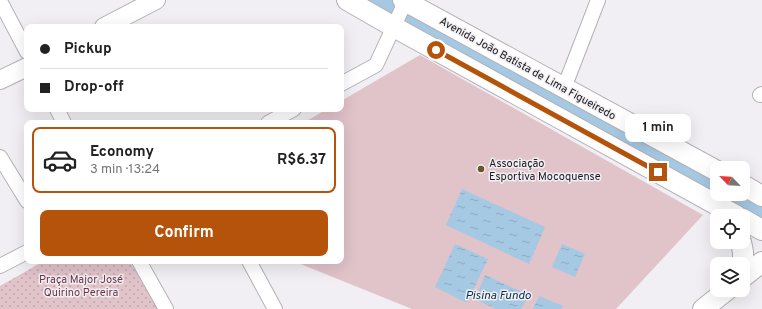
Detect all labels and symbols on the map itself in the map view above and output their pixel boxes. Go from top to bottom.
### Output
street label: Avenida João Batista de Lima Figueiredo [437,14,618,123]
route start [427,41,445,59]
callout: 1 min [625,114,691,142]
place label: Associação Esportiva Mocoquense [489,157,601,184]
north arrow [710,161,750,201]
route end [649,163,667,181]
marker: Associação Esportiva Mocoquense [476,164,486,174]
park label: Praça Major José Quirino Pereira [39,273,123,300]
water label: Pisina Fundo [465,288,531,304]

